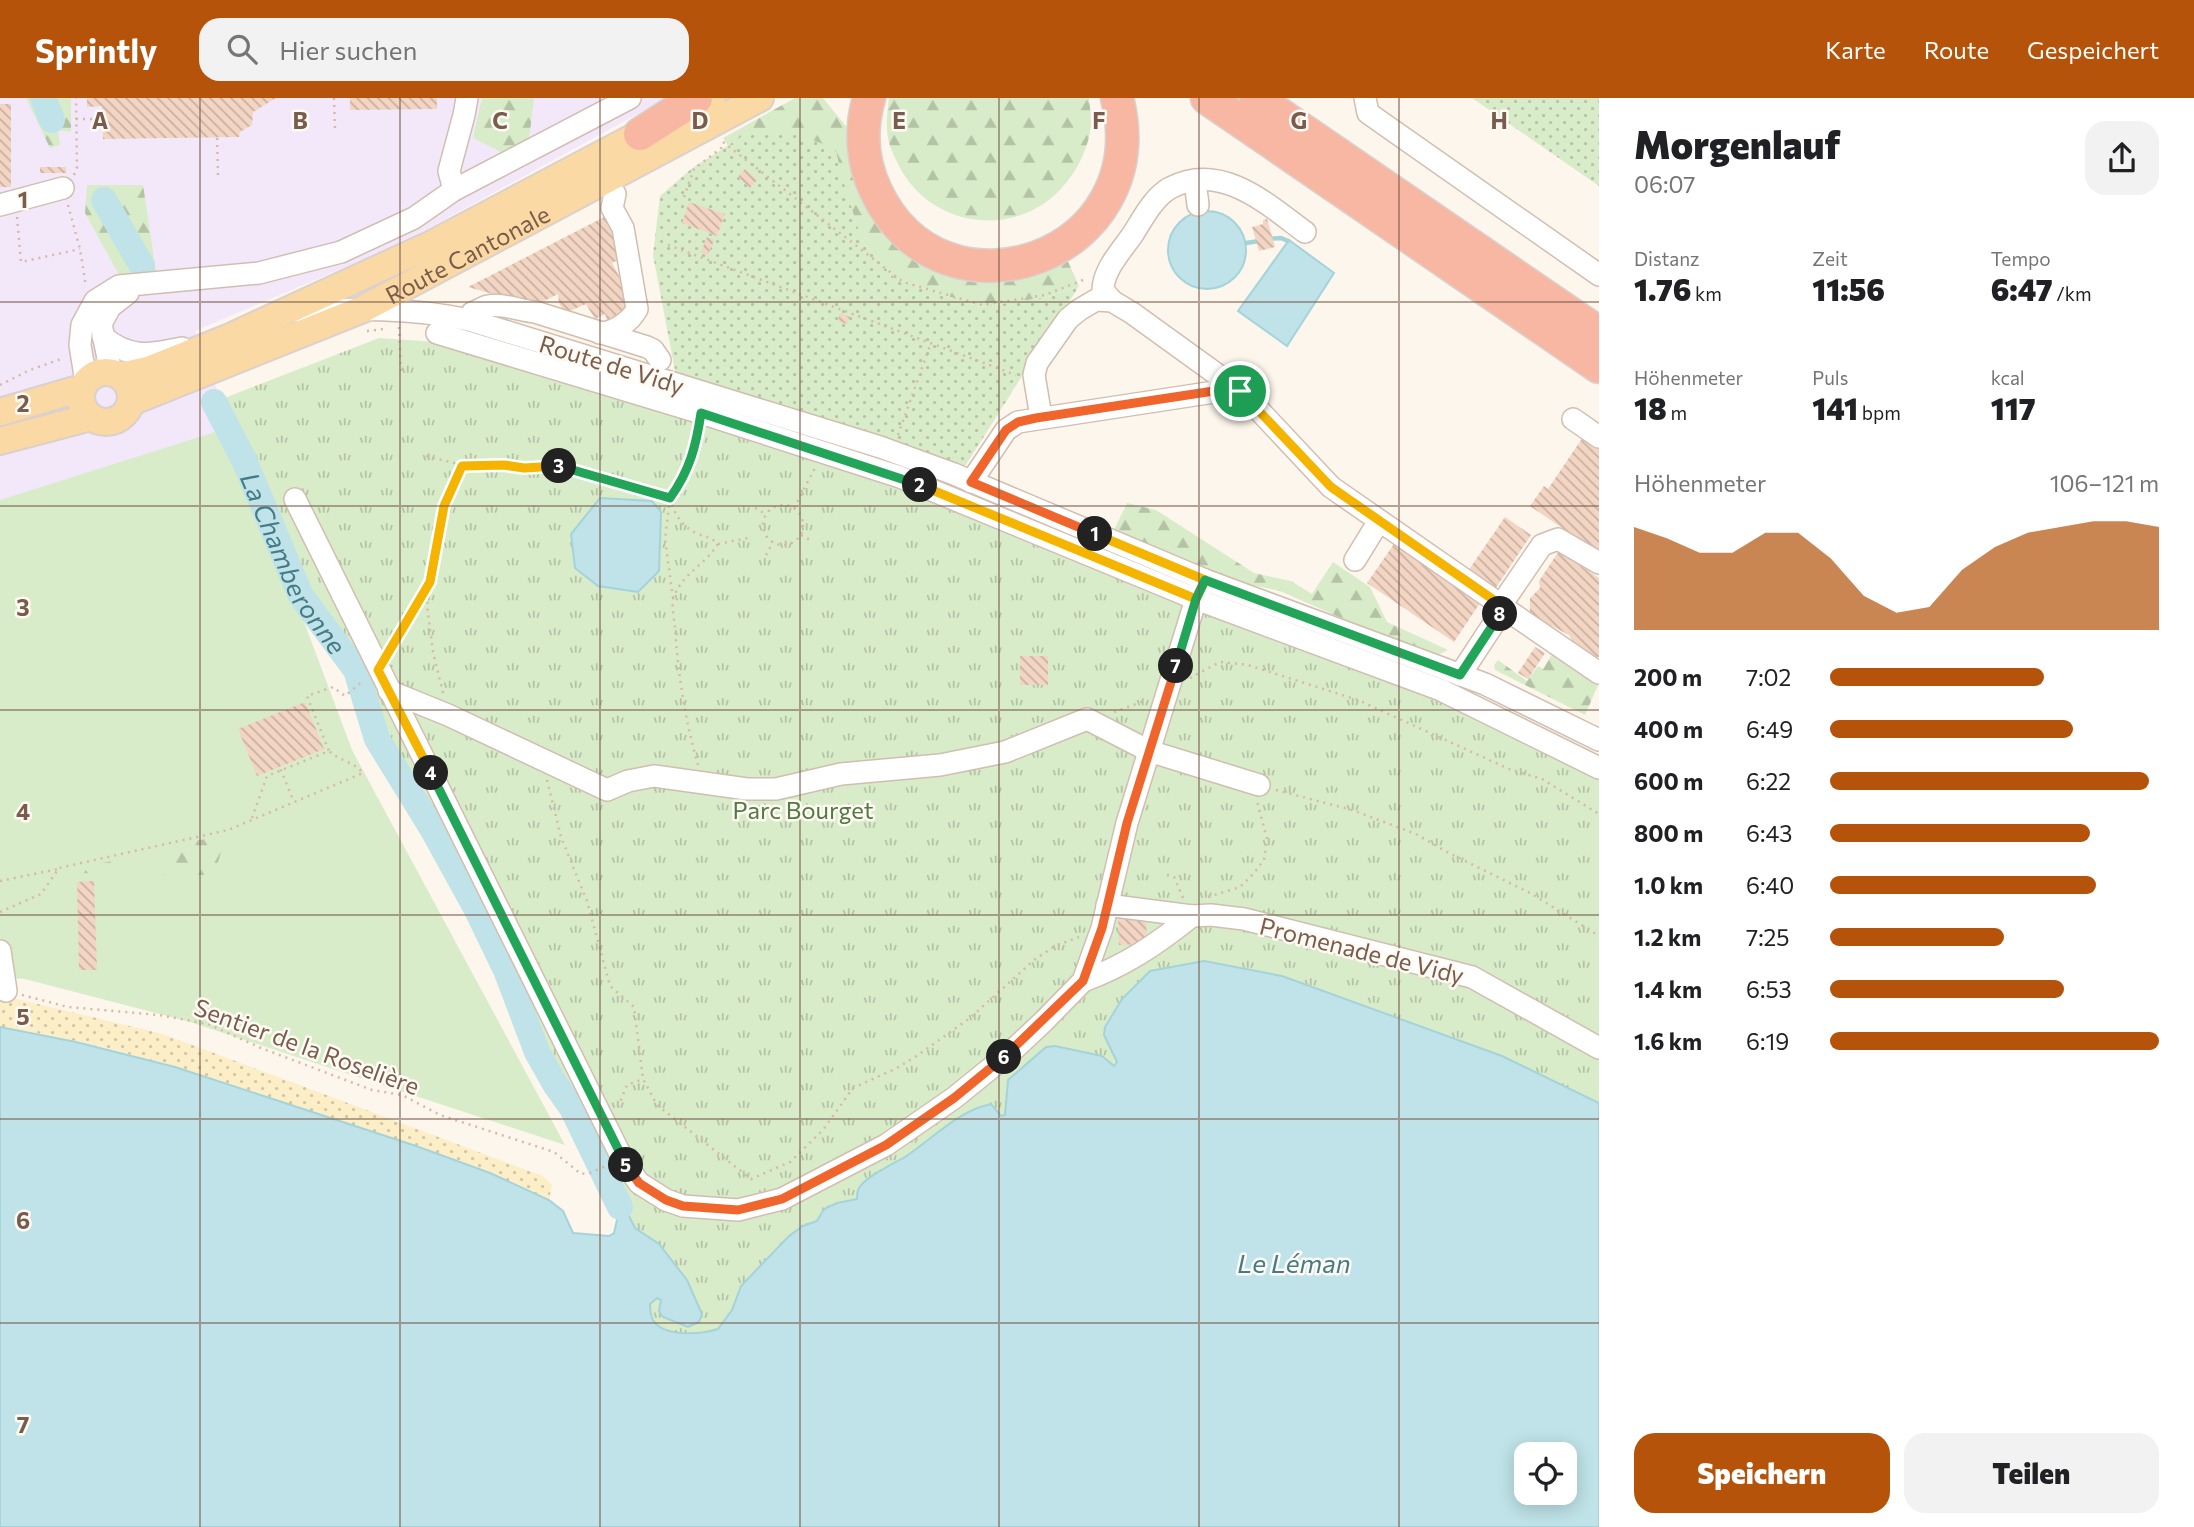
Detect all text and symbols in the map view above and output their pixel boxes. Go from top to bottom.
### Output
search box [199,18,689,81]
text: Sprintly [35,29,157,70]
icon: search [223,30,261,68]
text: Hier suchen [279,34,417,65]
text: Karte [1825,35,1886,64]
text: Route [1924,35,1989,64]
text: Gespeichert [2027,35,2159,64]
text: A [92,106,109,134]
text: B [292,106,308,134]
text: C [492,106,508,134]
text: D [692,106,709,134]
text: E [892,106,906,134]
text: F [1092,106,1106,134]
text: G [1291,106,1307,134]
text: H [1490,106,1508,134]
text: Morgenlauf [1634,120,1840,167]
button: share [2085,121,2159,195]
text: 06:07 [1634,170,1695,198]
text: 1 [18,185,28,213]
street label: Route Cantonale [380,198,554,309]
text: Distanz [1634,247,1700,270]
text: Zeit [1812,247,1848,270]
text: Tempo [1991,247,2051,270]
text: 1.76 [1634,270,1691,307]
text: 11:56 [1812,270,1885,307]
text: 6:47 [1991,270,2053,307]
text: km [1691,282,1722,305]
text: /km [2053,282,2092,305]
street label: Route de Vidy [536,328,688,400]
pin [1210,361,1270,421]
text: Höhenmeter [1634,366,1743,389]
text: Puls [1812,366,1848,389]
text: kcal [1991,366,2025,389]
icon: arrive [1221,372,1259,410]
text: 2 [16,389,30,417]
text: 18 [1634,389,1667,426]
text: 141 [1812,389,1858,426]
text: 117 [1991,389,2036,426]
text: m [1667,401,1687,424]
text: bpm [1858,401,1901,424]
pin: 3 [542,448,576,484]
text: 3 [553,454,564,477]
water label: La Chamberonne [235,467,354,660]
pin: 2 [902,468,937,502]
text: Höhenmeter [1634,469,1766,497]
text: 106–121 m [2050,469,2159,497]
text: 2 [914,473,925,496]
pin: 1 [1078,516,1112,551]
text: 1 [1090,522,1099,545]
text: 3 [16,593,30,621]
pin: 8 [1482,596,1518,632]
text: 8 [1494,602,1505,625]
pin: 7 [1158,648,1194,684]
text: 7 [1170,654,1181,677]
text: 200 m [1634,663,1702,691]
text: 7:02 [1746,663,1791,691]
text: 400 m [1634,715,1703,743]
text: 6:49 [1746,715,1793,743]
pin: 4 [414,756,448,790]
text: 4 [425,761,436,784]
text: 600 m [1634,767,1703,795]
text: 6:22 [1746,767,1791,795]
park label: Parc Bourget [732,795,874,824]
text: 4 [16,797,30,825]
text: 800 m [1634,819,1703,847]
text: 6:43 [1746,819,1792,847]
text: 1.0 km [1634,871,1703,899]
text: 6:40 [1746,871,1794,899]
street label: Promenade de Vidy [1257,911,1467,989]
text: 1.2 km [1634,923,1701,951]
text: 7:25 [1746,923,1790,951]
text: 1.4 km [1634,975,1702,1003]
text: 6:53 [1746,975,1792,1003]
street label: Sentier de la Roselière [190,992,424,1100]
text: 5 [16,1002,30,1030]
text: 1.6 km [1634,1027,1702,1055]
text: 6:19 [1746,1027,1789,1055]
pin: 6 [986,1040,1021,1074]
text: 6 [998,1045,1009,1068]
pin: 5 [608,1148,644,1182]
text: 5 [620,1153,631,1176]
text: 6 [16,1206,30,1234]
water label: Le Léman [1237,1247,1351,1278]
text: 7 [17,1410,29,1438]
button: Speichern [1634,1433,1890,1513]
button: Teilen [1904,1433,2159,1513]
map controls [1514,1442,1577,1505]
button: locate [1514,1442,1577,1505]

